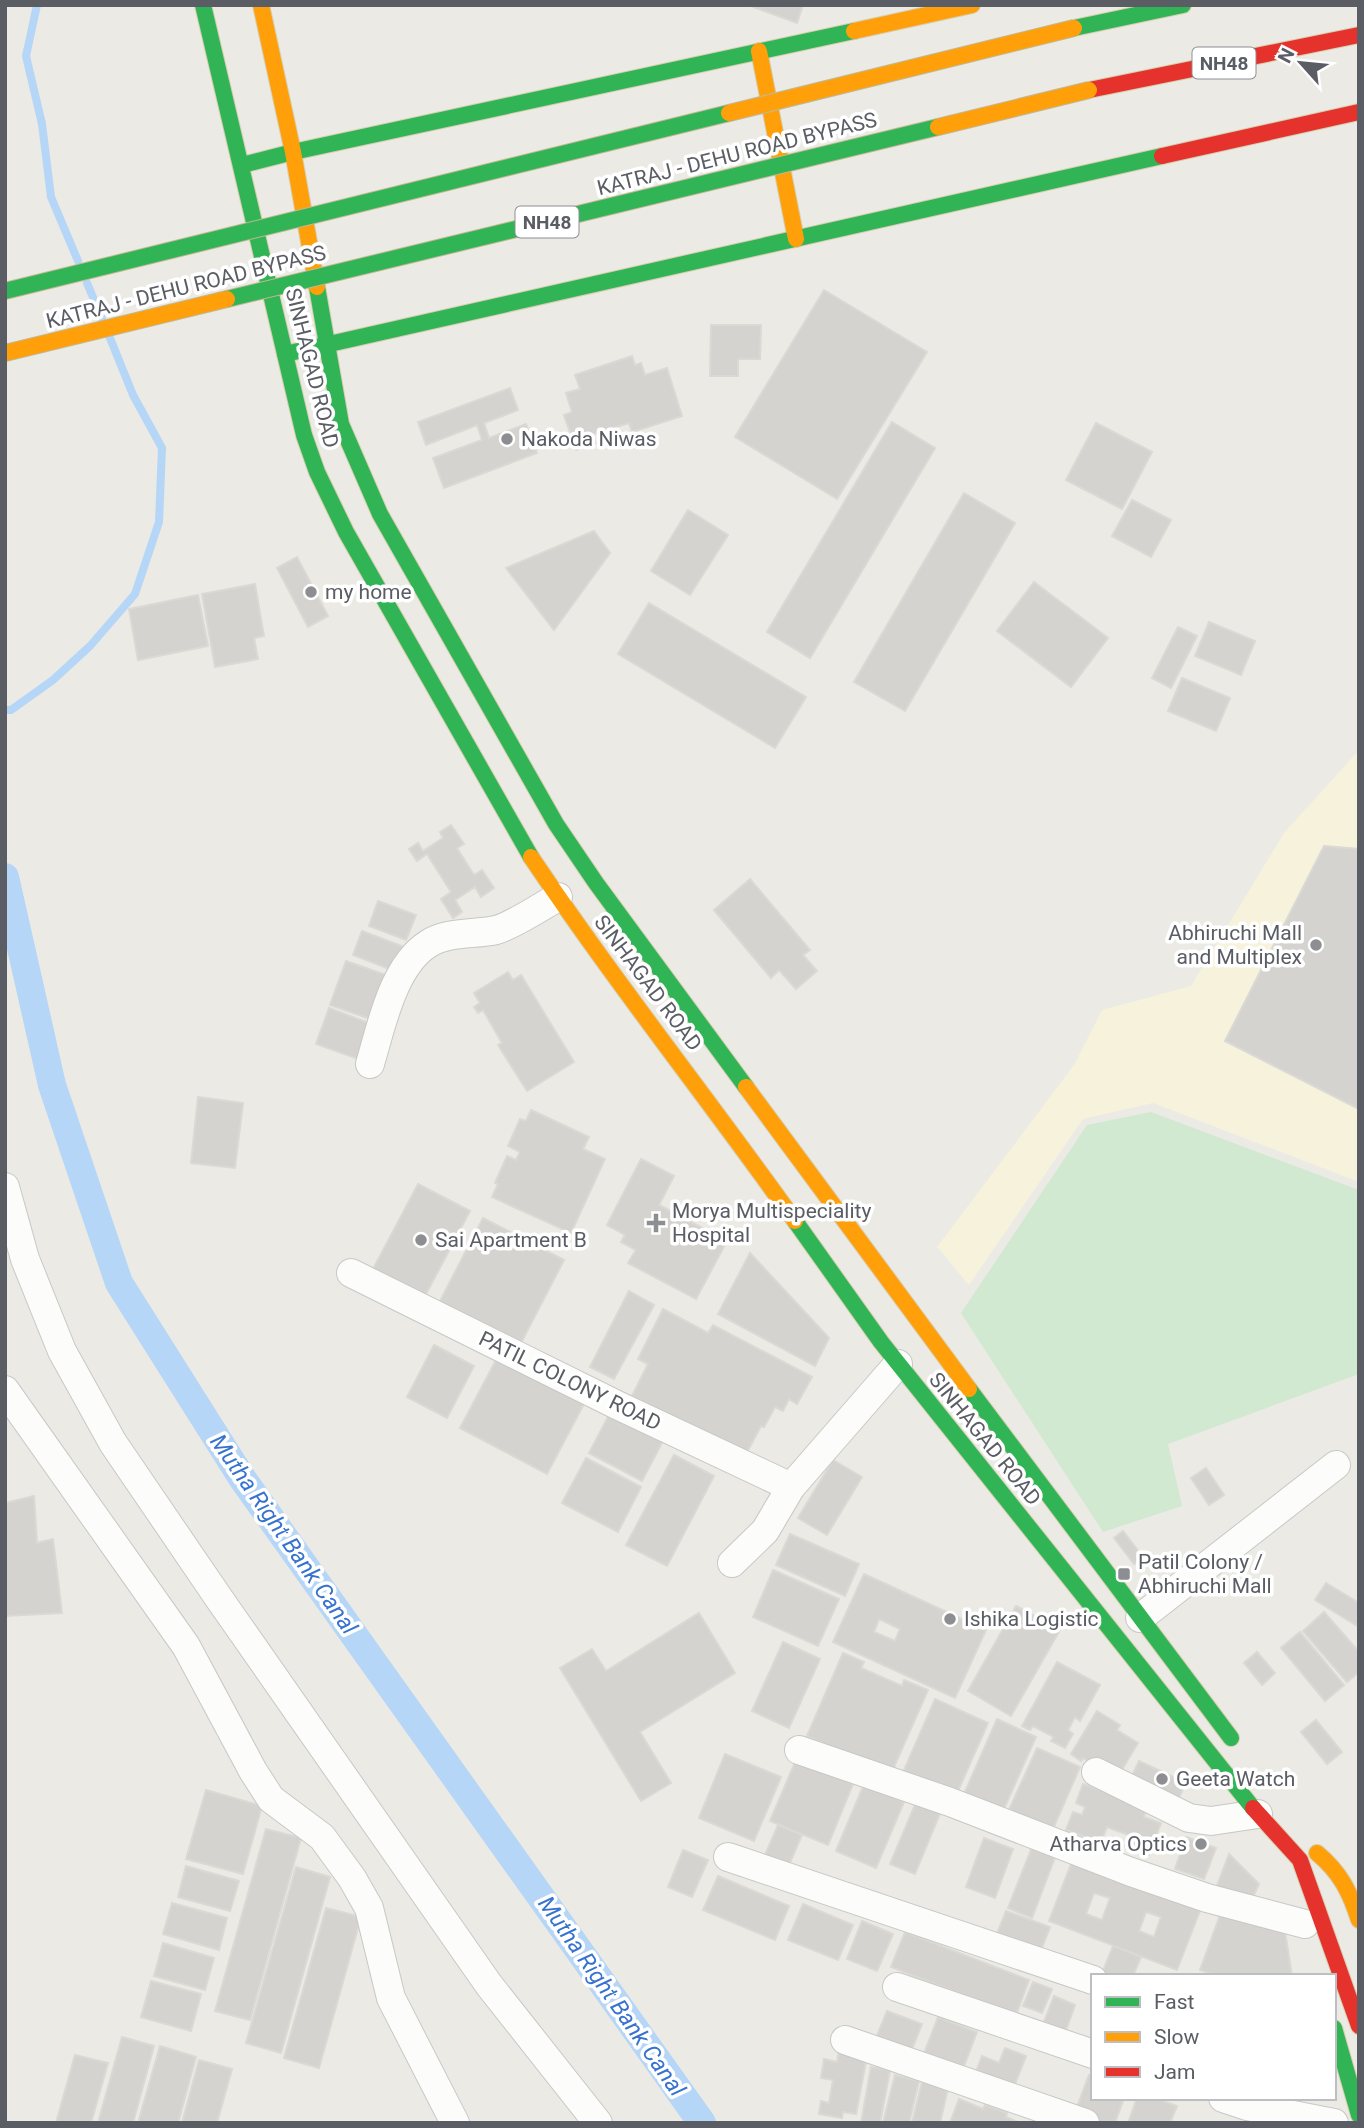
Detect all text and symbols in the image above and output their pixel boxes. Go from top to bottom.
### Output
north arrow [1266,28,1336,98]
text: N [1273,44,1300,67]
road number: NH48 [1192,48,1256,78]
street label: KATRAJ - DEHU ROAD BYPASS [595,108,879,200]
road number: NH48 [516,206,578,238]
street label: KATRAJ - DEHU ROAD BYPASS [44,241,328,333]
street label: SINHAGAD ROAD [281,286,343,450]
place label: Nakoda Niwas [521,427,657,451]
marker: Nakoda Niwas [499,431,515,447]
place label: my home [325,580,412,604]
marker: my home [303,584,319,600]
street label: SINHAGAD ROAD [589,910,707,1056]
place label: Abhiruchi Mall and Multiplex [1168,921,1302,969]
marker: Abhiruchi Mall and Multiplex [1308,937,1324,953]
place label: Morya Multispeciality Hospital [672,1199,871,1247]
marker: Morya Multispeciality Hospital [646,1213,666,1233]
place label: Sai Apartment B [435,1228,587,1252]
marker: Sai Apartment B [413,1232,429,1248]
street label: PATIL COLONY ROAD [475,1327,665,1435]
street label: SINHAGAD ROAD [924,1368,1046,1510]
water label: Mutha Right Bank Canal [204,1429,363,1640]
place label: Patil Colony / Abhiruchi Mall [1138,1550,1272,1598]
marker: Patil Colony / Abhiruchi Mall [1116,1566,1132,1582]
place label: Ishika Logistic [964,1607,1099,1631]
marker: Ishika Logistic [942,1611,958,1627]
place label: Geeta Watch [1176,1767,1295,1791]
marker: Geeta Watch [1154,1771,1170,1787]
place label: Atharva Optics [1050,1832,1187,1856]
marker: Atharva Optics [1193,1836,1209,1852]
water label: Mutha Right Bank Canal [532,1891,691,2102]
legend [1091,1974,1336,2100]
text: Fast [1154,1990,1195,2014]
text: Slow [1154,2025,1200,2049]
text: Jam [1154,2060,1195,2084]

